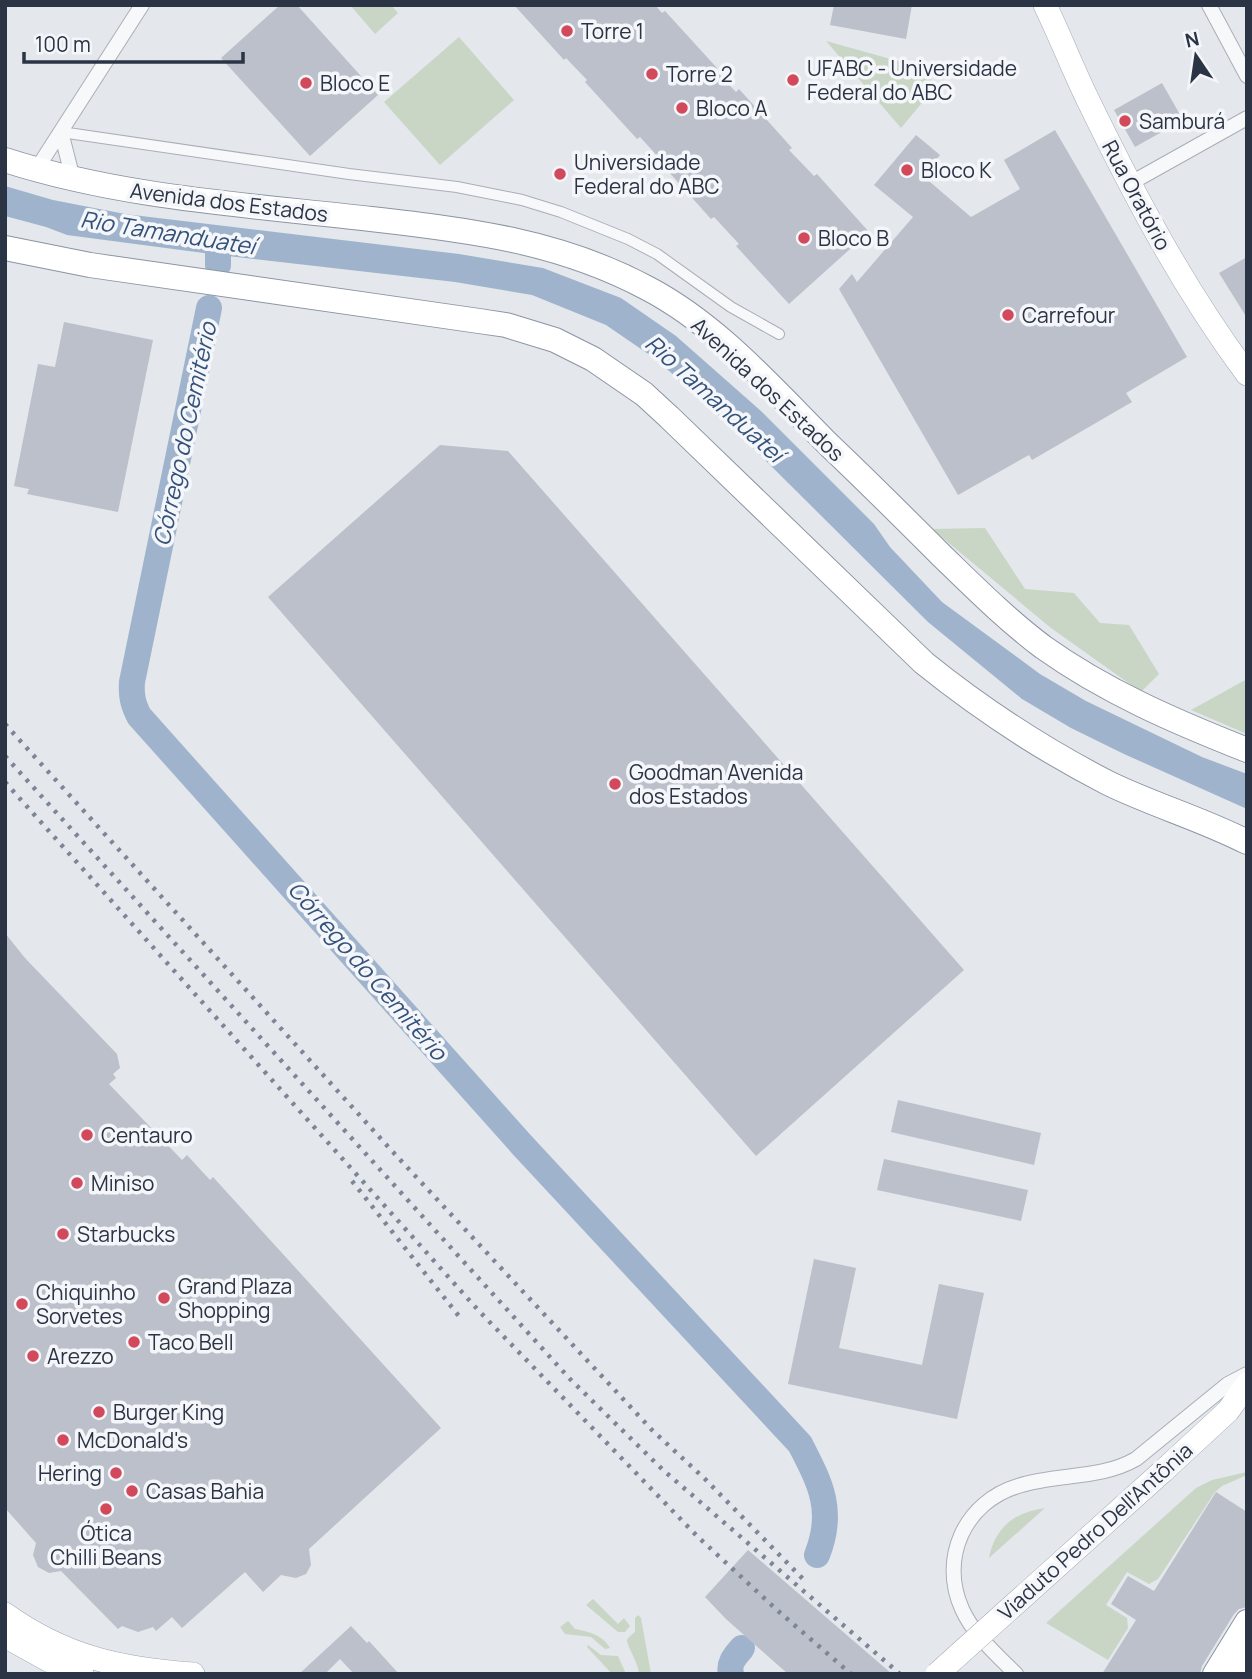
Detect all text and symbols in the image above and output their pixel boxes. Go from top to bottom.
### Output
place label: Torre 1 [581,17,644,45]
scale bar [24,21,243,65]
north arrow [1161,21,1231,91]
marker: Torre 1 [559,23,575,39]
text: N [1183,25,1202,54]
text: 100 m [35,30,91,58]
place label: UFABC - Universidade Federal do ABC [807,54,1017,106]
place label: Torre 2 [666,60,733,88]
marker: Torre 2 [644,66,660,82]
place label: Bloco E [320,69,390,97]
marker: UFABC - Universidade Federal do ABC [785,72,801,88]
marker: Bloco E [298,75,314,91]
place label: Bloco A [696,94,767,122]
marker: Bloco A [674,100,690,116]
place label: Samburá [1139,107,1225,135]
marker: Samburá [1117,113,1133,129]
street label: Rua Oratório [1096,135,1178,255]
place label: Universidade Federal do ABC [574,148,719,200]
place label: Bloco K [921,156,992,184]
marker: Bloco K [899,162,915,178]
marker: Universidade Federal do ABC [552,166,568,182]
street label: Avenida dos Estados [128,176,330,228]
water label: Rio Tamanduateí [78,202,262,262]
place label: Bloco B [818,224,889,252]
marker: Bloco B [796,230,812,246]
place label: Carrefour [1022,301,1116,329]
marker: Carrefour [1000,307,1016,323]
street label: Avenida dos Estados [686,311,850,467]
water label: Córrego do Cemitério [145,318,224,549]
water label: Rio Tamanduateí [639,327,795,472]
place label: Goodman Avenida dos Estados [629,758,803,810]
marker: Goodman Avenida dos Estados [607,776,623,792]
water label: Córrego do Cemitério [281,874,456,1068]
place label: Centauro [101,1121,193,1149]
marker: Centauro [79,1127,95,1143]
place label: Miniso [91,1169,154,1197]
marker: Miniso [69,1175,85,1191]
place label: Starbucks [77,1220,175,1248]
marker: Starbucks [55,1226,71,1242]
place label: Grand Plaza Shopping [178,1272,292,1324]
place label: Chiquinho Sorvetes [36,1278,136,1330]
marker: Grand Plaza Shopping [156,1290,172,1306]
marker: Chiquinho Sorvetes [14,1296,30,1312]
place label: Taco Bell [148,1328,234,1356]
marker: Taco Bell [126,1334,142,1350]
place label: Arezzo [47,1342,114,1370]
marker: Arezzo [25,1348,41,1364]
place label: Burger King [113,1398,224,1426]
marker: Burger King [91,1404,107,1420]
place label: McDonald's [77,1426,188,1454]
marker: McDonald's [55,1432,71,1448]
street label: Viaduto Pedro Dell'Antônia [992,1436,1198,1626]
place label: Hering [38,1459,102,1487]
marker: Hering [108,1465,124,1481]
place label: Casas Bahia [146,1477,264,1505]
marker: Casas Bahia [124,1483,140,1499]
marker: Ótica Chilli Beans [98,1501,114,1517]
place label: Ótica Chilli Beans [50,1519,162,1571]

